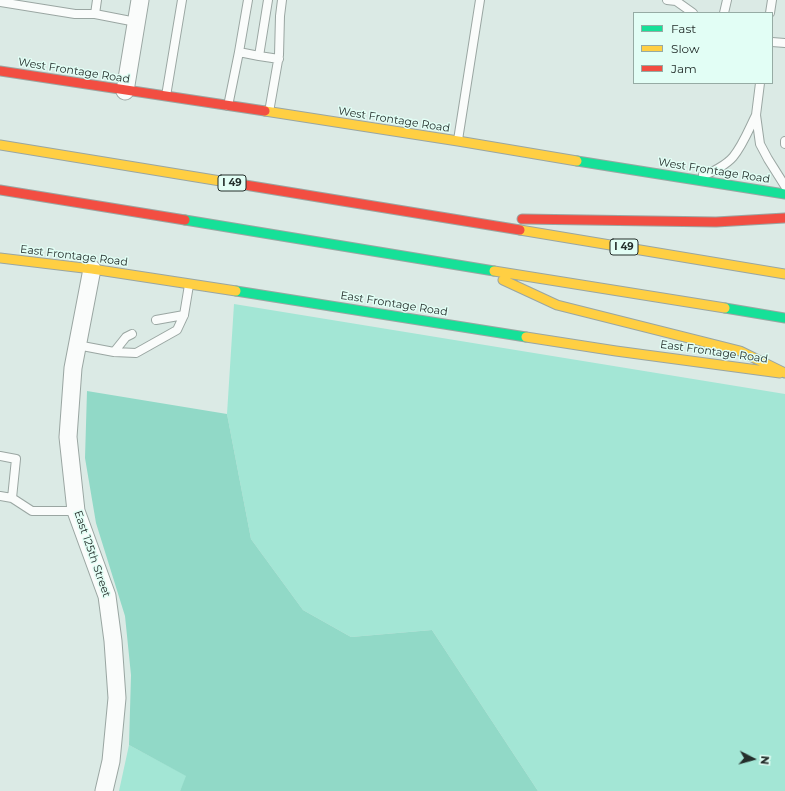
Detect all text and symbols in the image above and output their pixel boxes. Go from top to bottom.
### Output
legend [633,12,773,84]
text: Fast [671,21,696,36]
text: Slow [671,41,700,56]
street label: West Frontage Road [17,56,131,86]
text: Jam [671,61,697,76]
street label: West Frontage Road [337,105,451,135]
street label: West Frontage Road [657,156,771,186]
road number: I 49 [218,175,246,191]
road number: I 49 [610,239,638,255]
street label: East Frontage Road [19,243,129,269]
street label: East Frontage Road [339,289,449,319]
street label: East Frontage Road [659,338,769,366]
street label: East 125th Street [71,509,113,599]
north arrow [733,739,773,779]
text: N [758,755,772,765]

